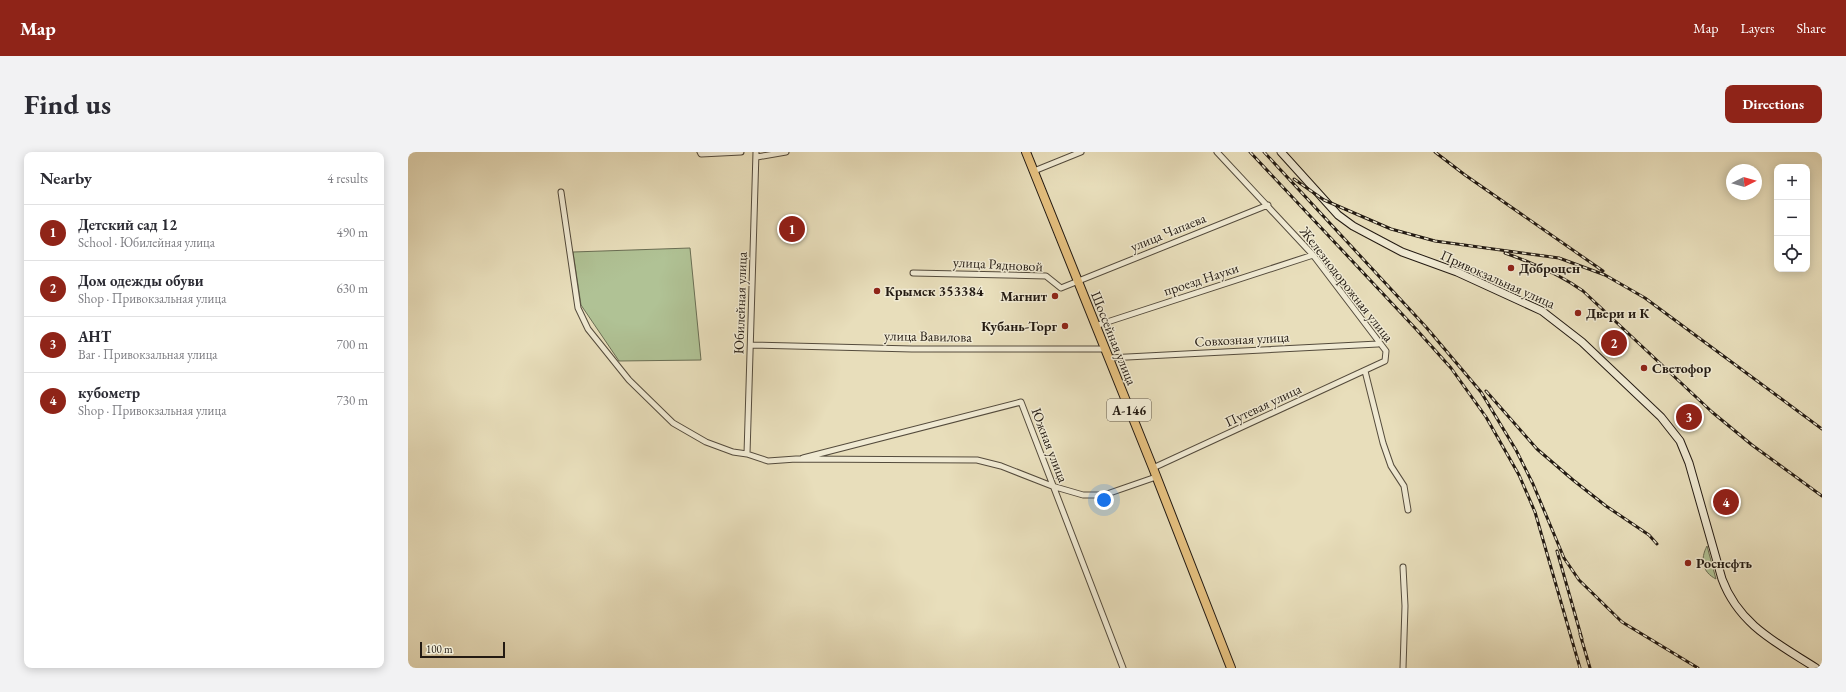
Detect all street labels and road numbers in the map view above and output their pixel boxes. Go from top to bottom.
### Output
street label: улица Чапаева [1127,208,1209,255]
street label: Железнодорожная улица [1296,222,1398,346]
street label: Привокзальная улица [1438,246,1558,312]
street label: Юбилейная улица [729,251,751,355]
street label: улица Рядновой [953,253,1044,275]
street label: проезд Науки [1161,258,1241,300]
street label: Шоссейная улица [1087,288,1141,388]
street label: улица Вавилова [884,326,972,346]
street label: Совхозная улица [1194,328,1290,350]
street label: Путевая улица [1222,379,1304,431]
road number: А-146 [1107,399,1151,421]
street label: Южная улица [1027,405,1073,485]

